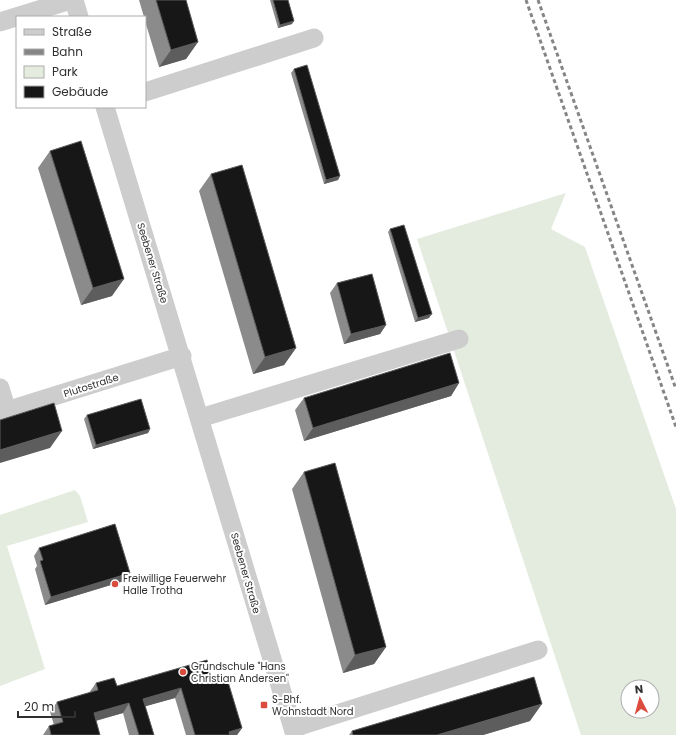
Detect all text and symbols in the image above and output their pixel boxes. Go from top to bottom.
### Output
legend [16,16,146,108]
text: Straße [52,23,92,40]
text: Bahn [52,43,83,60]
text: Park [52,63,79,80]
text: Gebäude [52,83,108,100]
street label: Seebener Straße [133,221,172,305]
street label: Plutostraße [62,370,121,401]
street label: Seebener Straße [227,531,264,615]
place label: Freiwillige Feuerwehr Halle Trotha [123,571,226,598]
marker: Freiwillige Feuerwehr Halle Trotha [110,579,120,589]
place label: Grundschule "Hans Christian Andersen" [191,659,289,686]
marker: Grundschule "Hans Christian Andersen" [178,667,188,677]
north arrow [620,679,660,719]
text: N [634,681,644,697]
place label: S-Bhf. Wohnstadt Nord [272,692,354,719]
scale bar [18,693,75,719]
text: 20 m [24,698,54,715]
marker: S-Bhf. Wohnstadt Nord [259,700,269,710]

